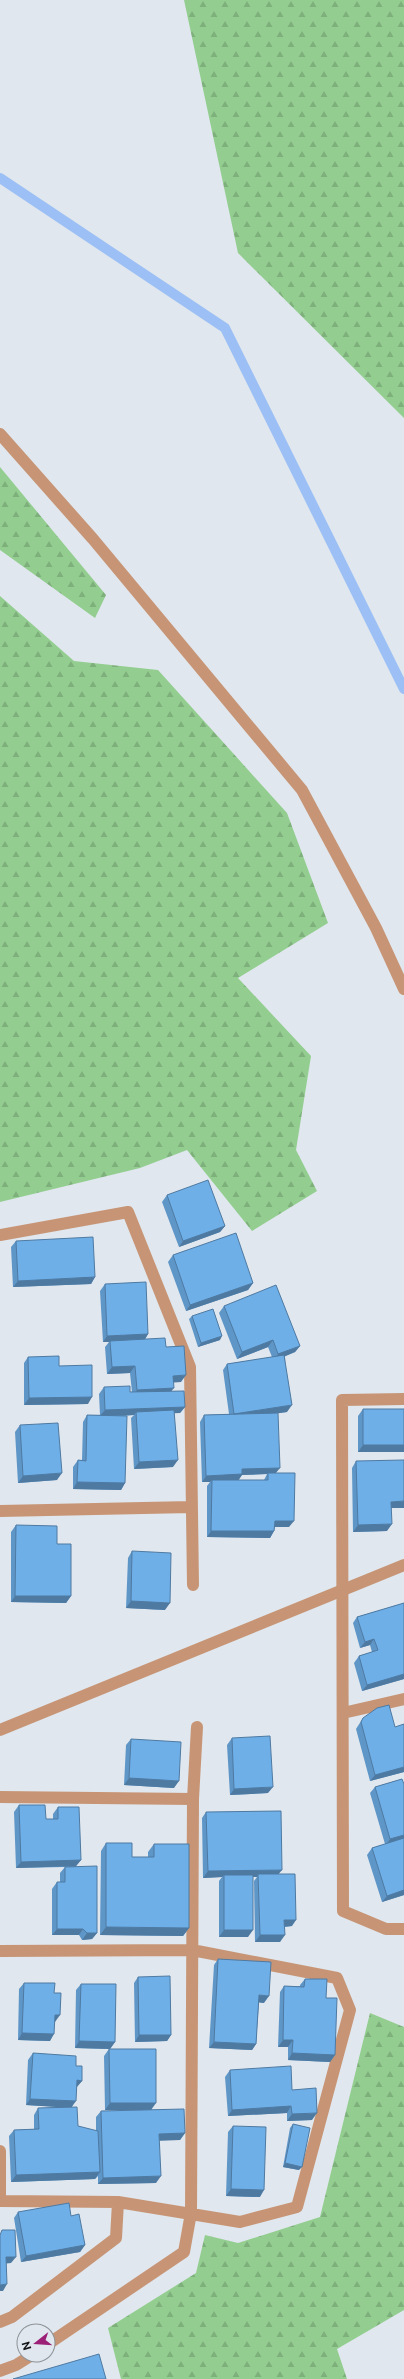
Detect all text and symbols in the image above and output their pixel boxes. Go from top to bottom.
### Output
north arrow [16,2323,56,2363]
text: N [19,2340,33,2352]

